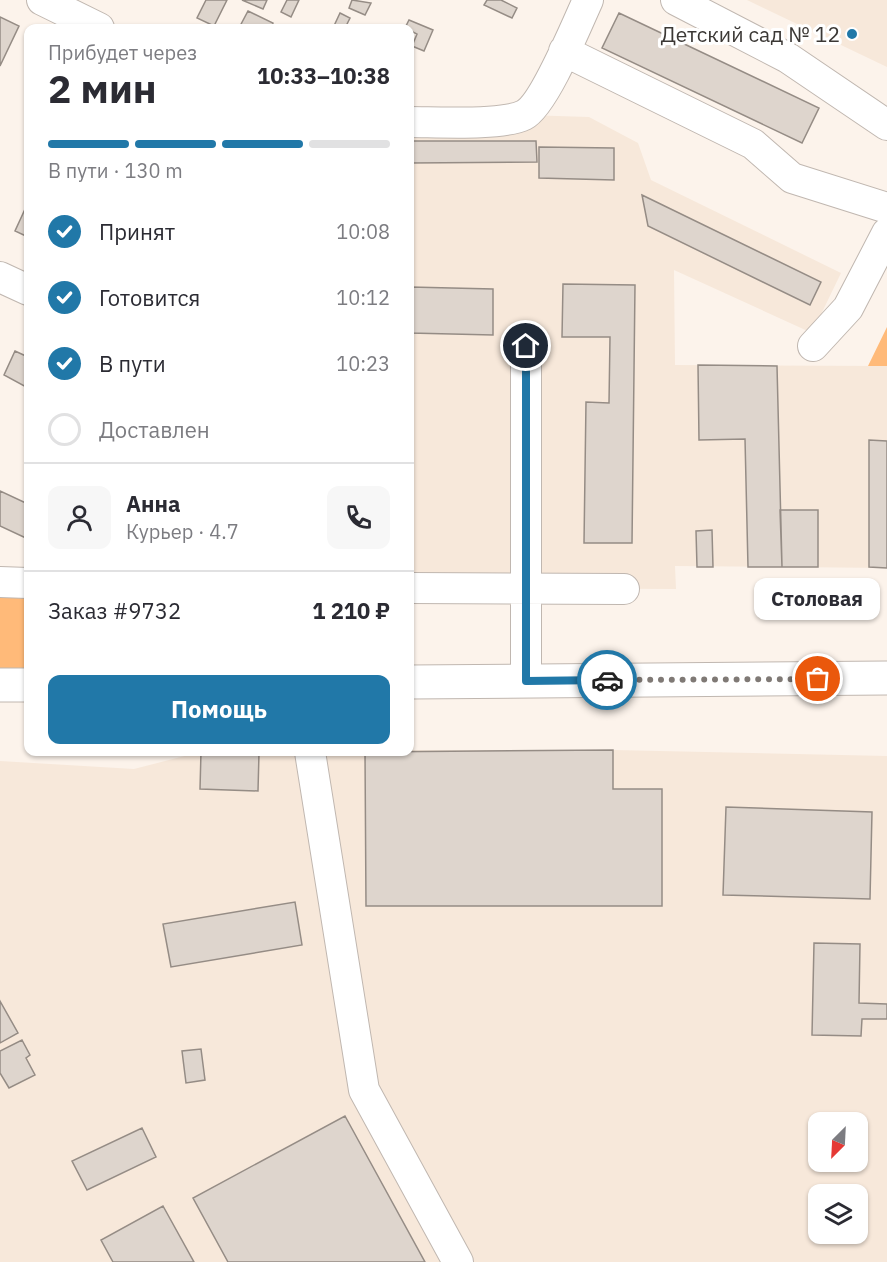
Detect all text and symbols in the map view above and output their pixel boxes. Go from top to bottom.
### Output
place label: Детский сад № 12 [661,20,840,48]
marker: Детский сад № 12 [845,27,859,41]
text: Прибудет через [48,39,197,66]
text: 10:33–10:38 [257,61,390,90]
text: 2 мин [48,63,157,114]
text: В пути · 130 m [48,157,183,184]
icon: check [48,215,81,248]
text: Принят [99,217,175,246]
text: 10:08 [336,218,390,245]
icon: check [48,281,81,314]
text: Готовится [99,283,200,312]
text: 10:12 [336,284,390,311]
pin [500,320,551,371]
icon: home [509,329,542,362]
icon: check [48,347,81,380]
text: В пути [99,349,166,378]
text: 10:23 [336,350,390,377]
text: Доставлен [99,415,210,444]
button: person [48,486,111,549]
button: phone [327,486,390,549]
text: Анна [126,489,181,518]
text: Курьер · 4.7 [126,518,239,545]
callout: Столовая [755,577,881,619]
text: Столовая [771,585,863,612]
text: Заказ #9732 [48,596,181,625]
text: 1 210 ₽ [312,596,390,625]
courier [577,650,637,710]
pin [792,653,843,704]
icon: bag [801,662,834,695]
icon: car [591,664,624,697]
button: Помощь [48,675,390,744]
north arrow [808,1112,868,1172]
map controls [808,1112,868,1244]
button: layers [808,1184,868,1244]

